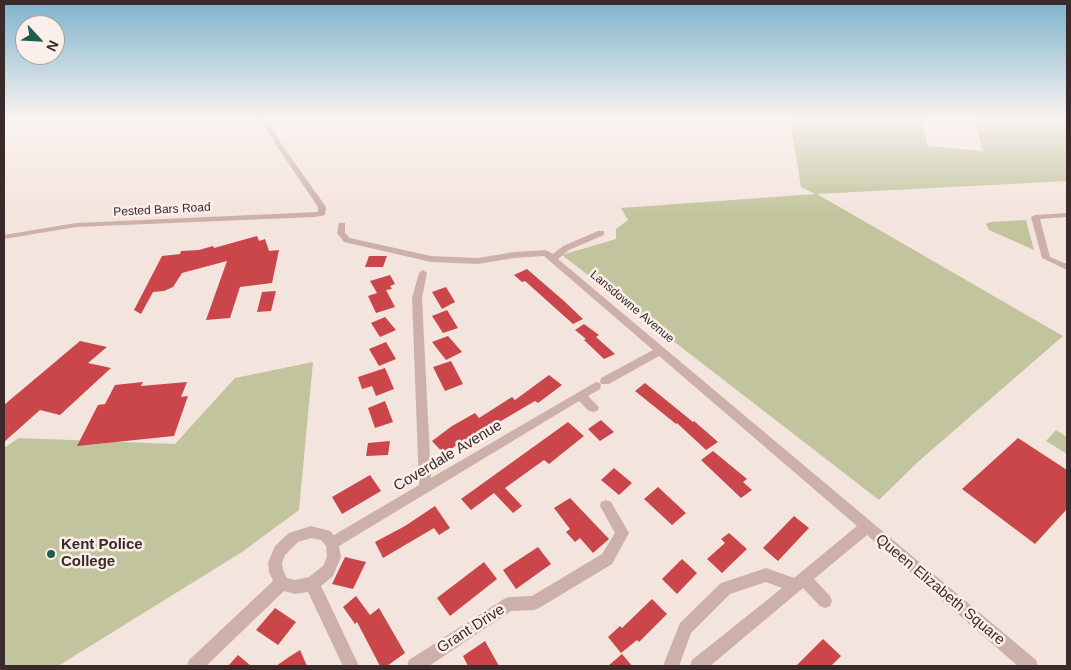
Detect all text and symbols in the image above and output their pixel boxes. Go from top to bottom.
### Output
north arrow [15,15,65,65]
text: N [43,38,62,54]
street label: Pested Bars Road [113,200,211,220]
street label: Lansdowne Avenue [587,268,677,346]
street label: Coverdale Avenue [391,417,505,495]
street label: Queen Elizabeth Square [872,531,1008,649]
place label: Kent Police College [61,536,143,571]
marker: Kent Police College [45,548,57,560]
street label: Grant Drive [434,601,508,657]

